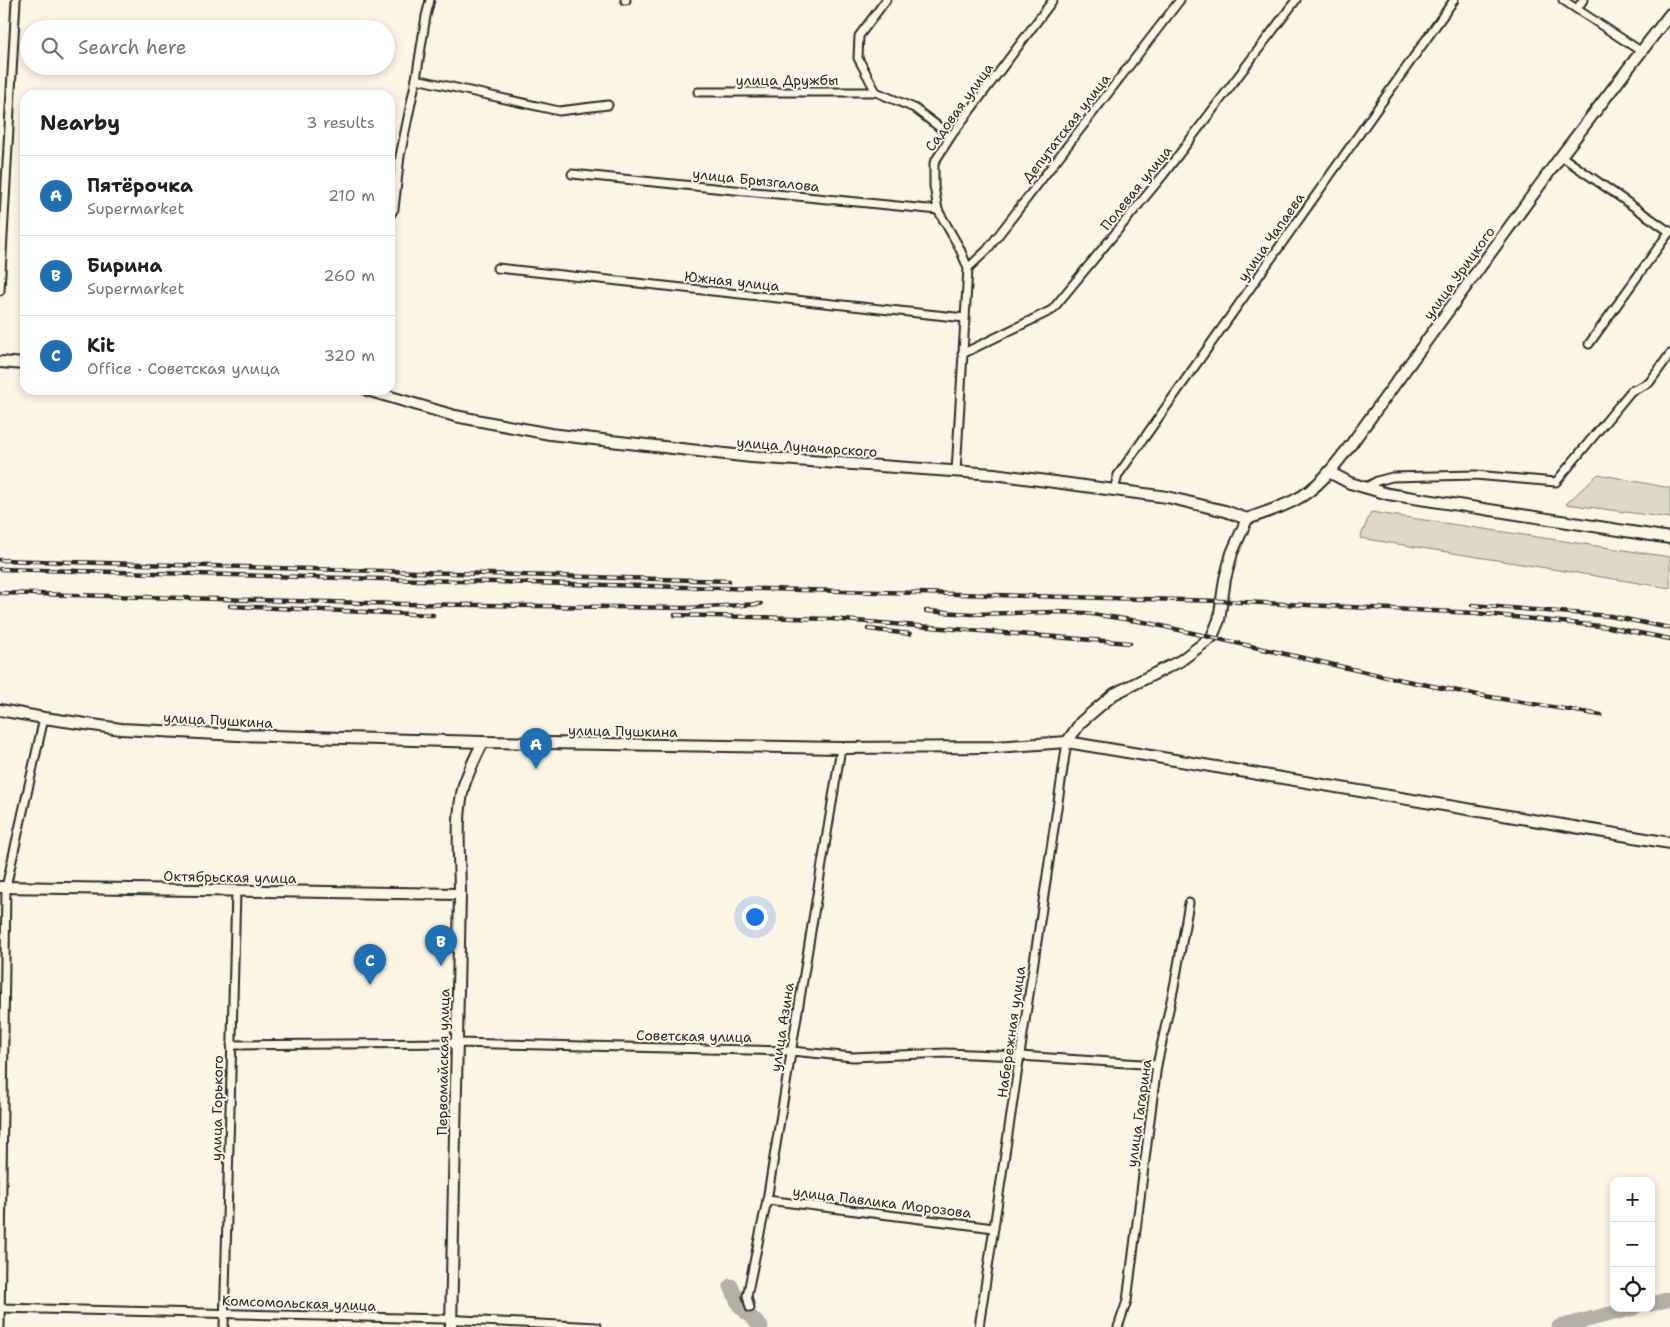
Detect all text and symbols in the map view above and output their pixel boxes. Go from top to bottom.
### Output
search box [20,20,395,75]
icon: search [38,34,66,62]
text: Search here [78,35,187,60]
street label: Садовая улица [921,59,997,155]
street label: Депутатская улица [1018,70,1114,186]
street label: улица Дружбы [736,71,838,89]
text: Nearby [40,109,120,137]
text: 3 results [306,112,375,133]
street label: Полевая улица [1096,142,1176,234]
street label: улица Брызгалова [692,164,821,196]
text: Пятёрочка [87,173,193,198]
text: A [50,185,62,206]
text: 210 m [328,185,375,206]
street label: улица Чапаева [1234,189,1309,285]
text: Supermarket [87,198,184,219]
street label: улица Урицкого [1419,223,1499,323]
text: Бирина [87,253,162,278]
text: B [51,265,61,286]
text: 260 m [323,265,375,286]
street label: Южная улица [684,267,781,295]
text: Supermarket [87,278,184,299]
text: Kit [87,333,115,358]
text: C [51,345,61,366]
text: 320 m [324,345,375,366]
text: Office · Советская улица [87,358,280,379]
street label: улица Луначарского [736,433,878,461]
street label: улица Пушкина [163,708,274,732]
street label: улица Пушкина [568,721,678,741]
pin: A [520,728,552,769]
street label: Октябрьская улица [163,867,297,887]
your location [742,904,768,930]
pin: B [425,925,457,966]
pin: C [354,944,386,985]
street label: Набережная улица [993,965,1029,1099]
street label: улица Азина [766,981,798,1073]
street label: Первомайская улица [433,988,453,1136]
street label: Советская улица [636,1026,752,1046]
street label: улица Горького [207,1055,227,1161]
street label: улица Гагарина [1123,1058,1156,1168]
map controls [1610,1177,1655,1312]
button: + [1610,1177,1655,1222]
street label: улица Павлика Морозова [792,1182,973,1222]
button: − [1610,1222,1655,1267]
button: locate [1610,1267,1655,1312]
street label: Комсомольская улица [222,1291,377,1315]

